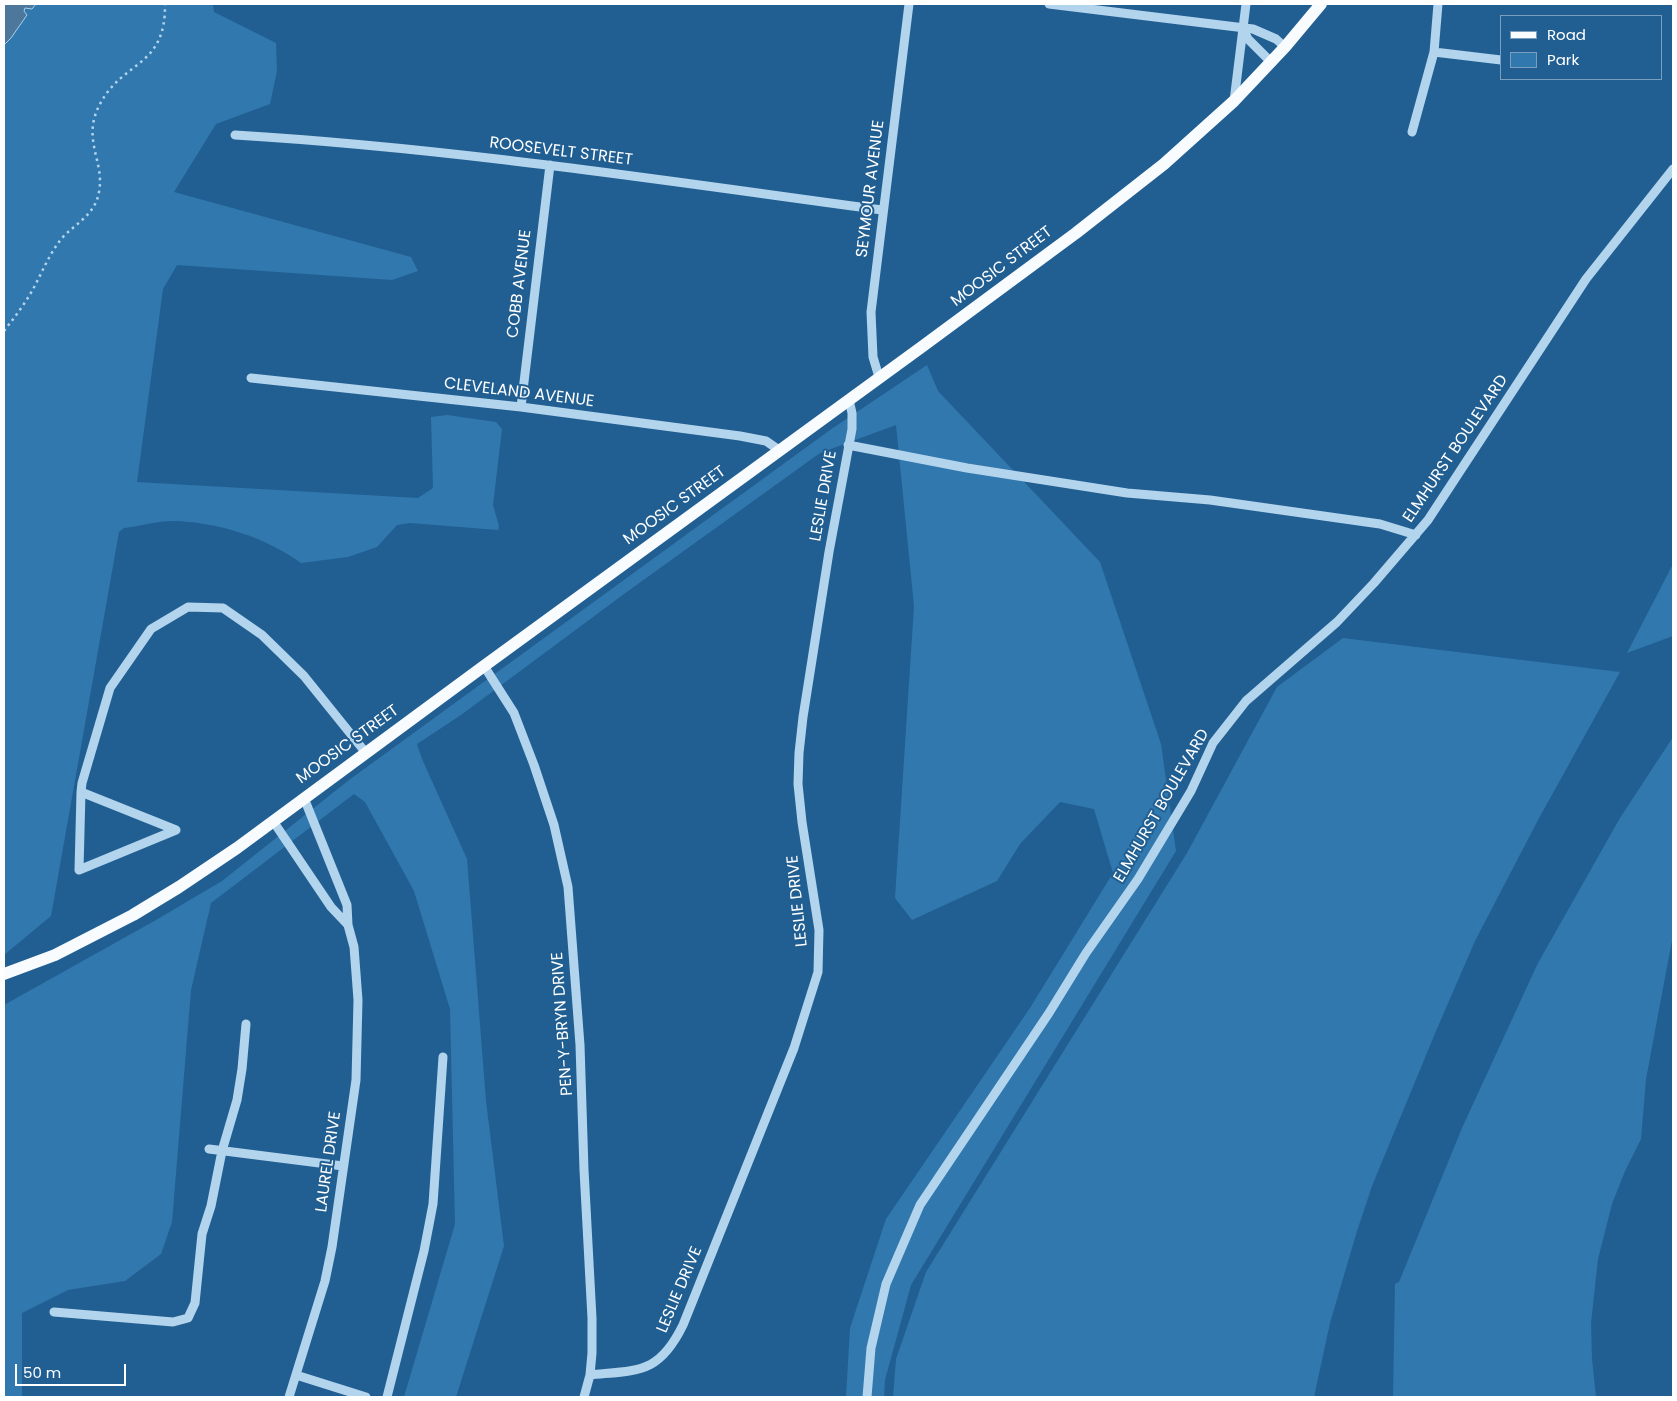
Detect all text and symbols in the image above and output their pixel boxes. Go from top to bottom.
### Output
legend [1500,15,1662,80]
text: Road [1547,24,1586,45]
text: Park [1547,49,1579,70]
street label: SEYMOUR AVENUE [853,119,889,259]
street label: ROOSEVELT STREET [488,134,634,170]
street label: MOOSIC STREET [948,223,1056,311]
street label: COBB AVENUE [504,229,536,339]
street label: ELMHURST BOULEVARD [1399,372,1513,526]
street label: CLEVELAND AVENUE [443,374,595,412]
street label: LESLIE DRIVE [807,449,841,543]
street label: MOOSIC STREET [620,462,730,550]
street label: MOOSIC STREET [293,701,403,789]
street label: ELMHURST BOULEVARD [1110,726,1214,886]
street label: LESLIE DRIVE [784,854,812,948]
street label: PEN-Y-BRYN DRIVE [548,951,578,1097]
street label: LAUREL DRIVE [312,1110,346,1214]
street label: LESLIE DRIVE [653,1244,707,1336]
scale bar [18,1354,129,1386]
text: 50 m [23,1362,61,1383]

